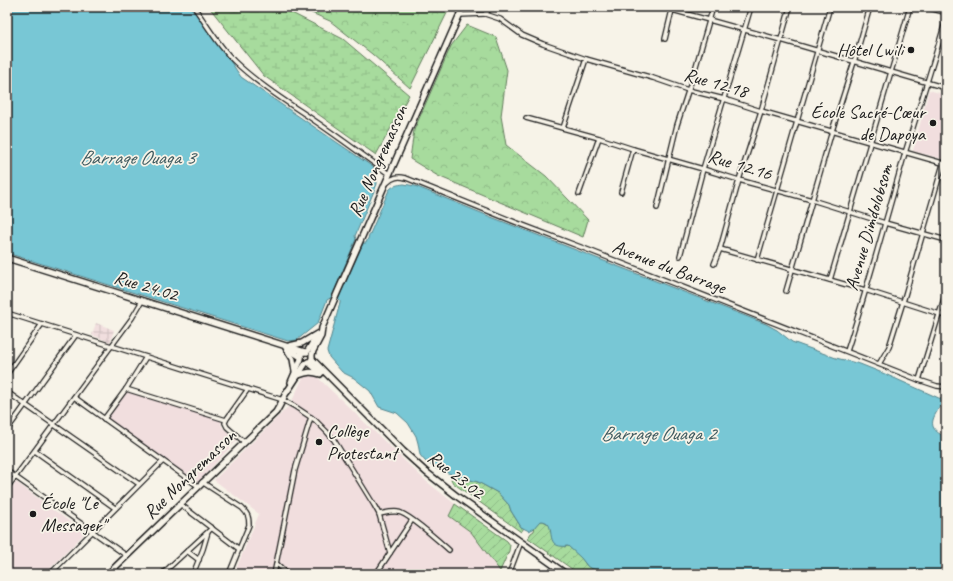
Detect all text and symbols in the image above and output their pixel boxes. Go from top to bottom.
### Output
place label: Hôtel Lwili [837,38,905,62]
marker: Hôtel Lwili [906,45,916,55]
street label: Rue 12.18 [681,62,753,104]
place label: École Sacré-Cœur de Dapoya [811,100,927,146]
street label: Rue Nongremasson [343,101,413,221]
marker: École Sacré-Cœur de Dapoya [928,118,938,128]
street label: Rue 12.16 [705,144,776,186]
water label: Barrage Ouaga 3 [80,145,198,170]
street label: Avenue Dimdolobsom [839,159,899,293]
street label: Avenue du Barrage [609,234,731,300]
street label: Rue 24.02 [111,265,182,307]
place label: Collège Protestant [327,419,400,465]
water label: Barrage Ouaga 2 [601,421,718,446]
street label: Rue Nongremasson [139,423,242,524]
marker: Collège Protestant [314,437,324,447]
street label: Rue 23.02 [423,445,490,505]
place label: École "Le Messager" [41,491,109,537]
marker: École "Le Messager" [28,509,38,519]

